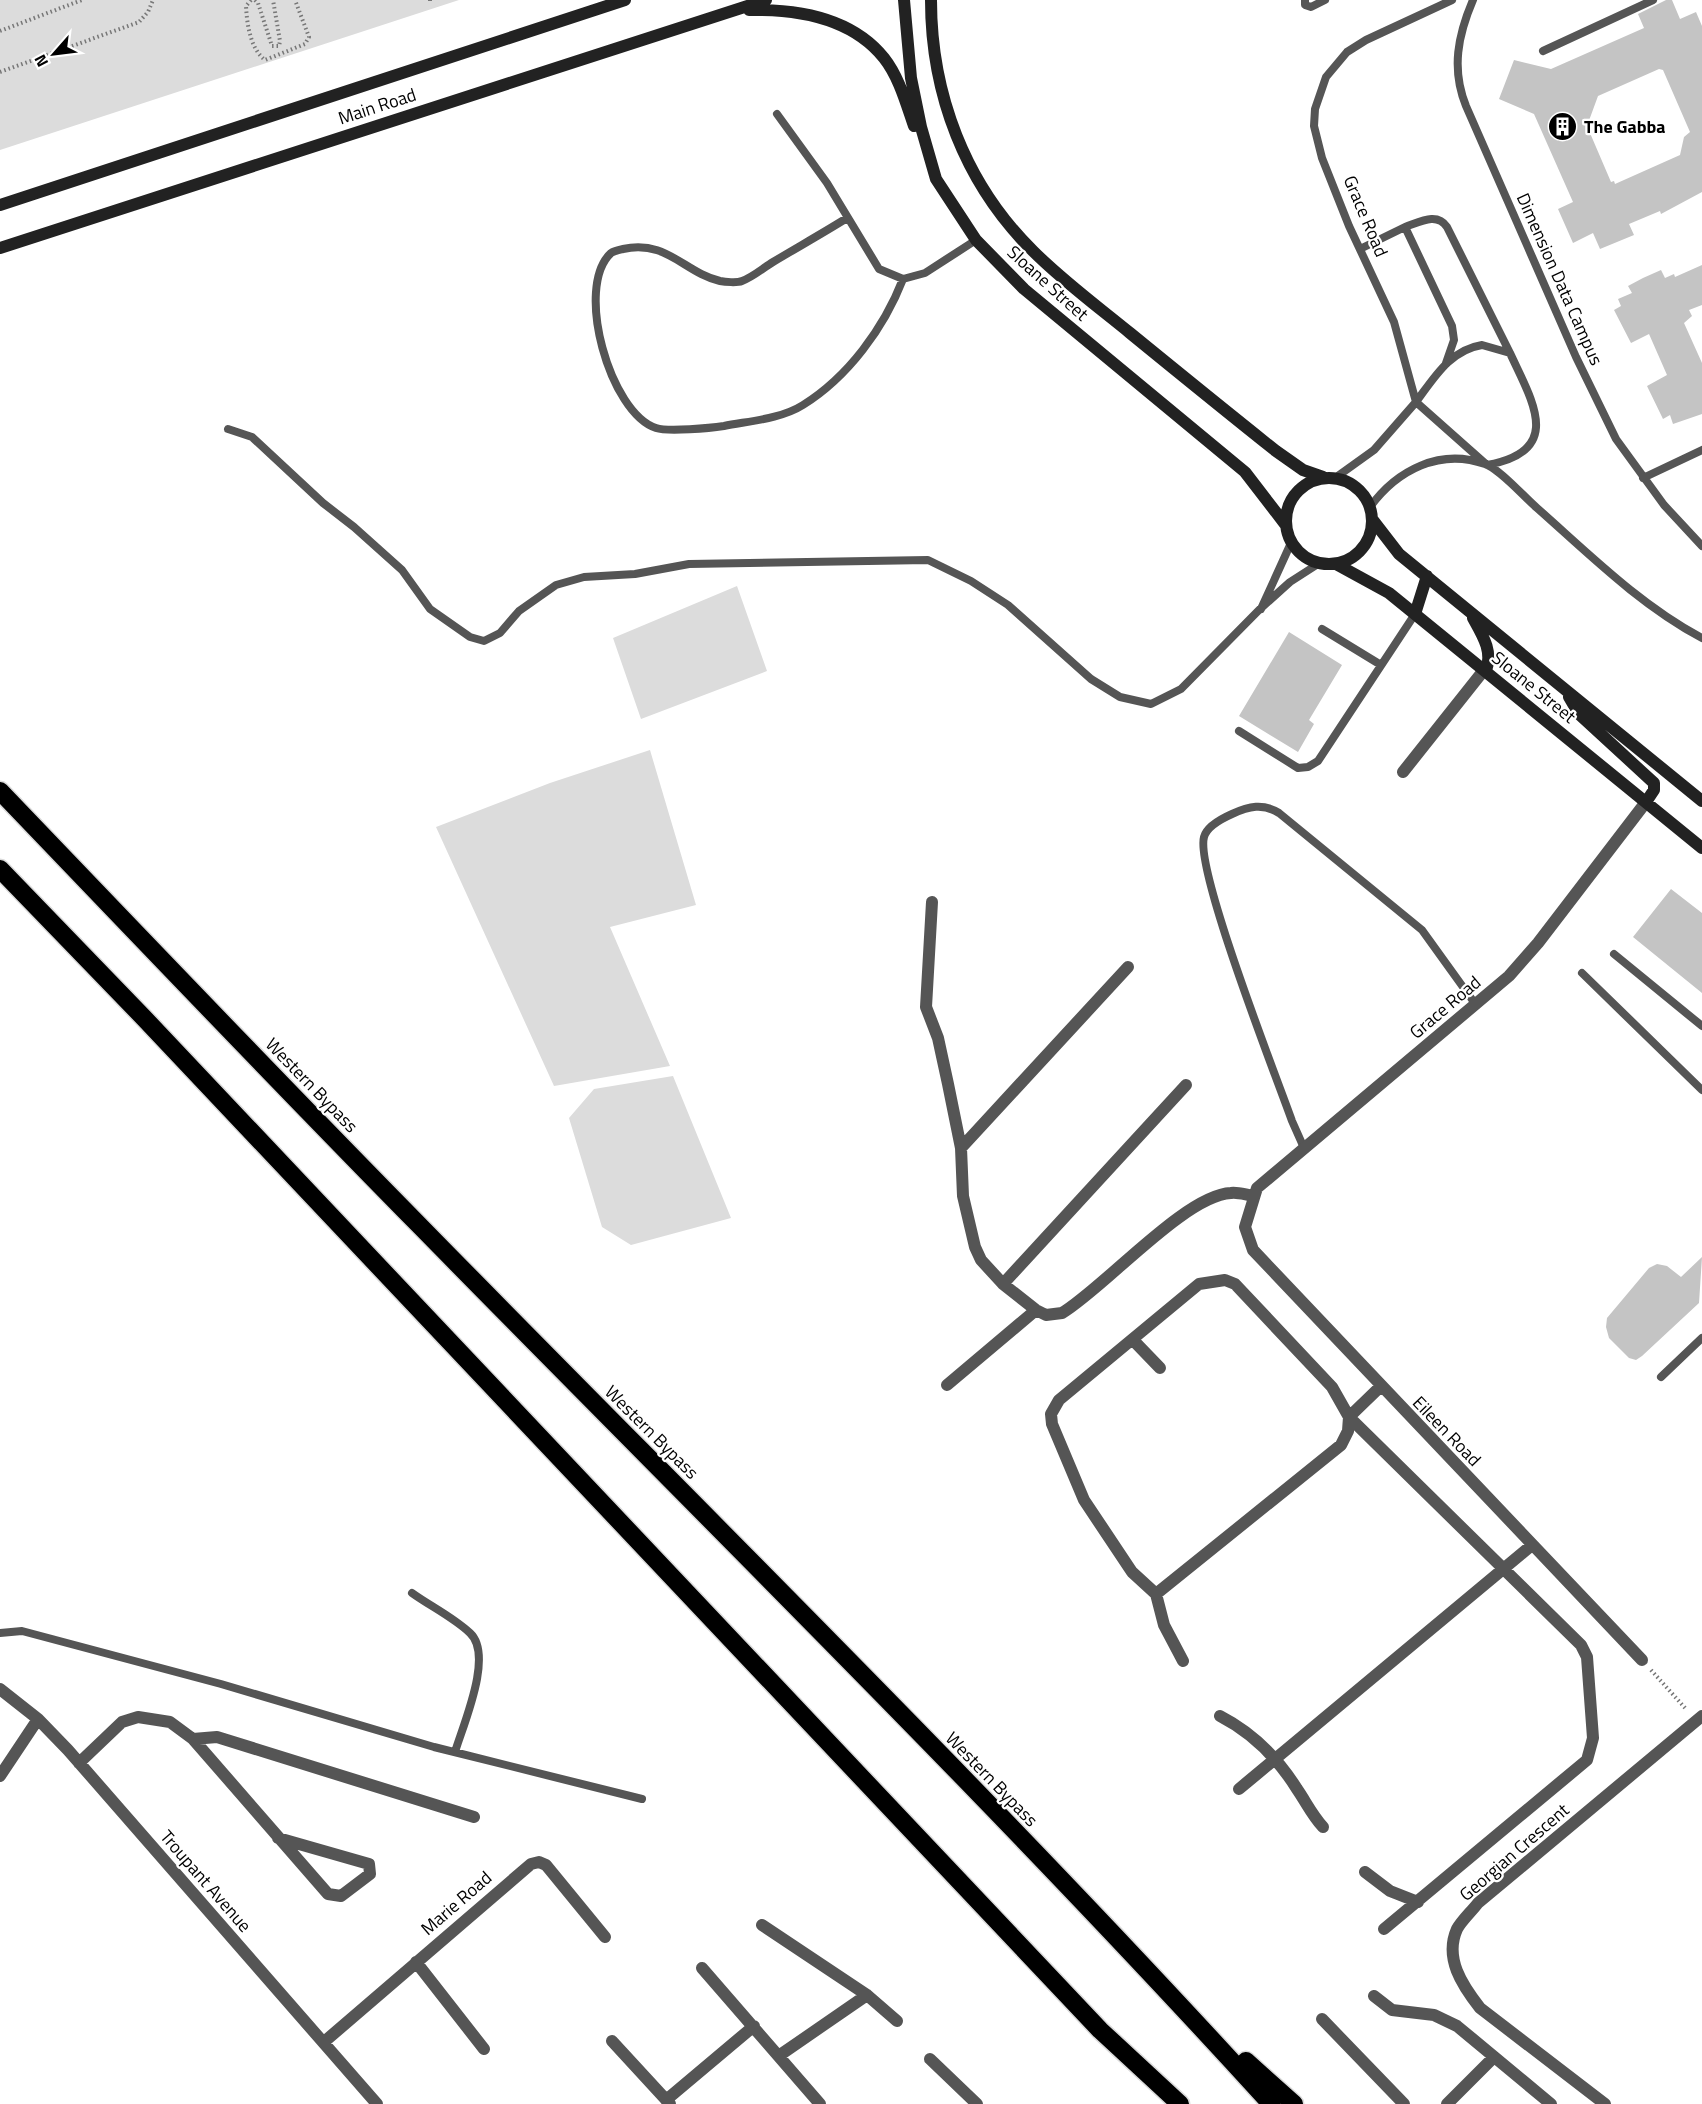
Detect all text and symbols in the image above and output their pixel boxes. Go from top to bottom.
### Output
north arrow [24,24,84,84]
text: N [28,51,54,72]
street label: Main Road [334,81,420,131]
building icon: The Gabba [1547,110,1579,142]
place label: The Gabba [1584,113,1666,140]
street label: Grace Road [1337,171,1395,261]
street label: Dimension Data Campus [1510,189,1610,369]
street label: Sloane Street [1001,239,1095,327]
street label: Sloane Street [1486,645,1582,730]
street label: Grace Road [1403,969,1487,1045]
street label: Western Bypass [259,1031,365,1139]
street label: Western Bypass [599,1379,705,1485]
street label: Eileen Road [1406,1390,1488,1472]
street label: Western Bypass [939,1725,1045,1833]
street label: Georgian Crescent [1453,1796,1575,1907]
street label: Troupant Avenue [154,1824,258,1938]
street label: Marie Road [415,1864,497,1942]

